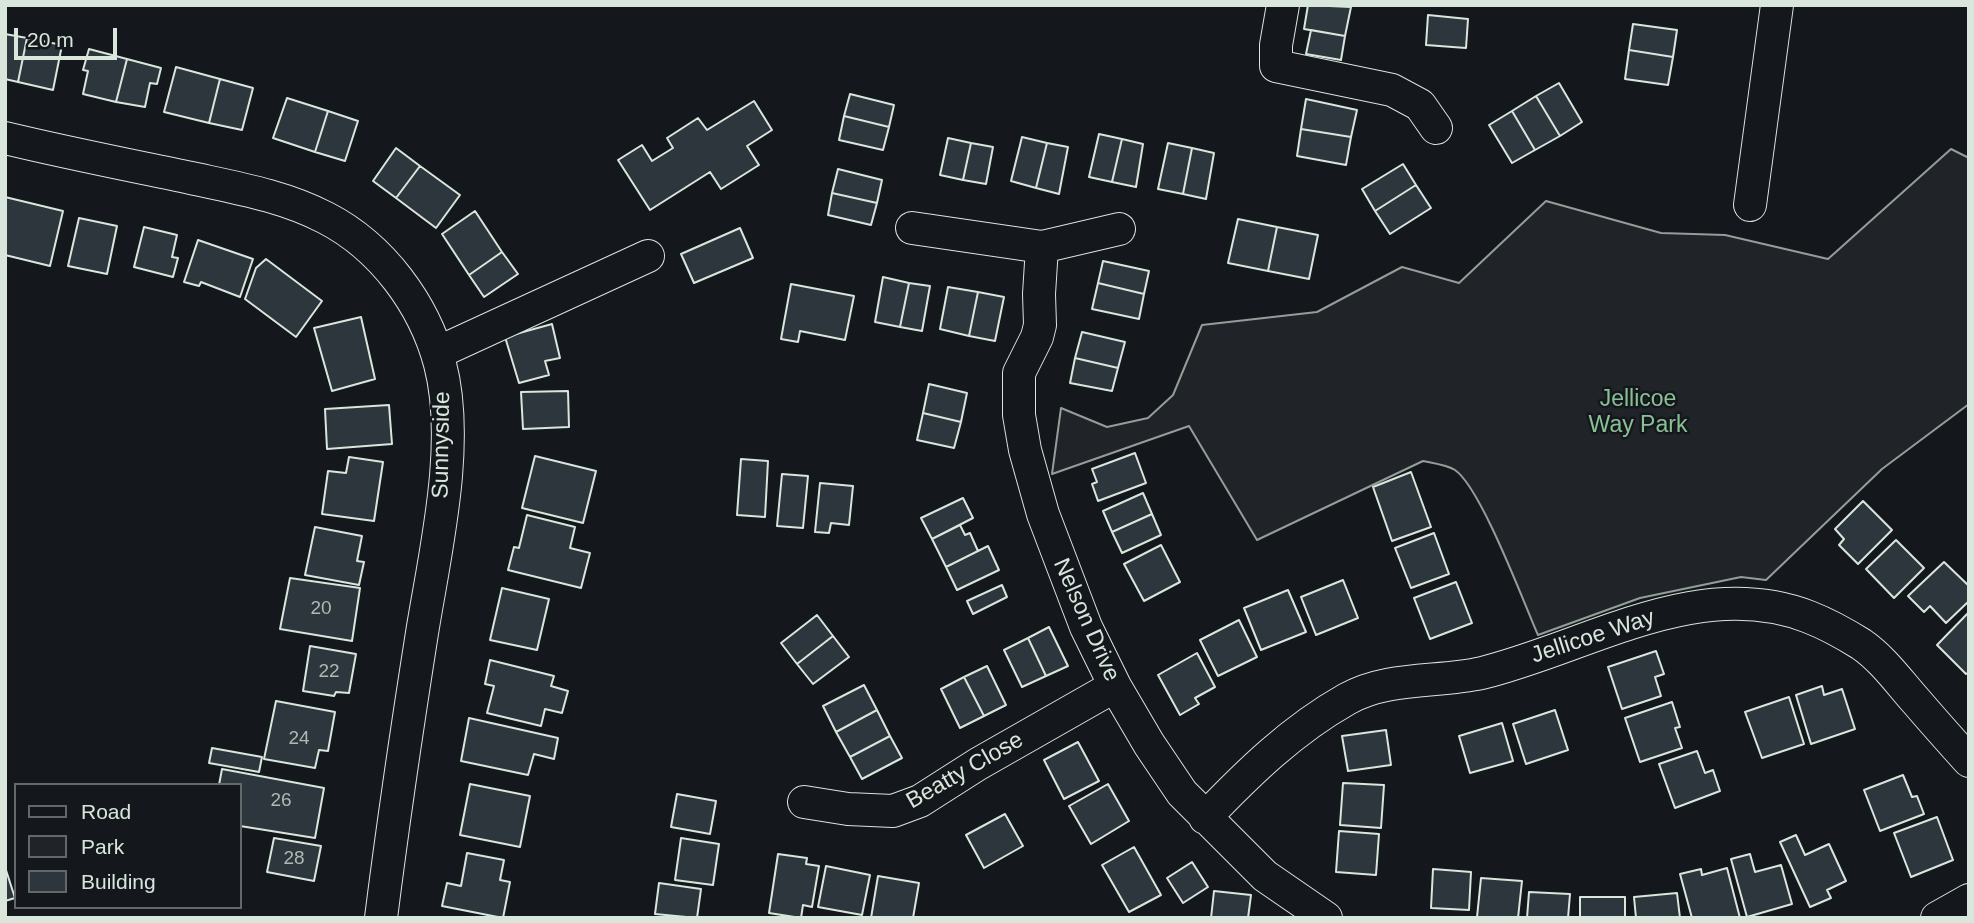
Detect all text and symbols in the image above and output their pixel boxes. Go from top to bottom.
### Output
scale bar [18,14,121,58]
text: 20 m [27,28,74,51]
park label: Jellicoe Way Park [1589,386,1687,440]
street label: Sunnyside [427,391,457,499]
street label: Nelson Drive [1047,554,1125,686]
house number: 20 [310,598,332,620]
street label: Jellicoe Way [1528,604,1658,670]
house number: 22 [318,661,340,683]
street label: Beatty Close [902,726,1028,816]
house number: 24 [288,728,310,750]
legend [14,783,242,909]
house number: 26 [270,790,292,812]
text: Road [81,800,131,823]
text: Park [81,835,124,858]
house number: 28 [283,848,305,870]
text: Building [81,870,156,893]

